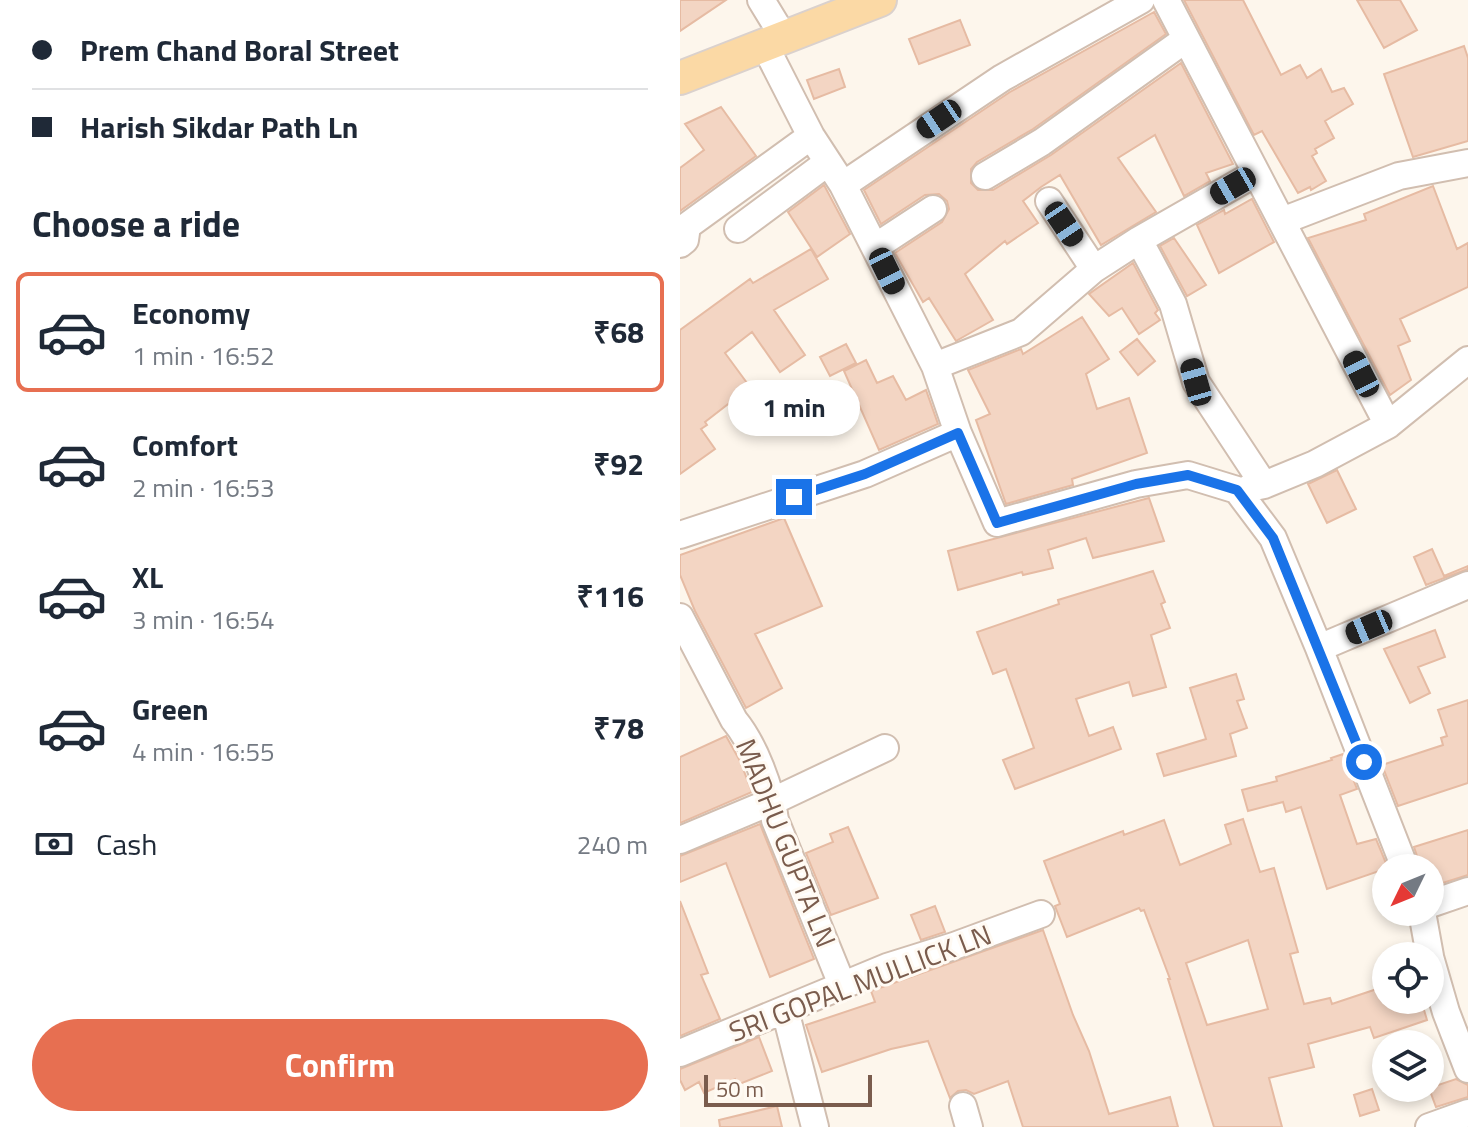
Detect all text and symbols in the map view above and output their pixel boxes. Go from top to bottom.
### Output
text: Prem Chand Boral Street [80,27,399,73]
car [912,96,966,142]
text: Harish Sikdar Path Ln [80,104,358,150]
car [1206,164,1260,208]
text: Choose a ride [32,196,240,251]
car [1041,197,1087,251]
car [866,244,908,298]
text: Economy [132,290,250,336]
icon: car [36,296,108,368]
text: ₹68 [593,309,644,355]
text: 1 min · 16:52 [132,336,275,375]
car [1339,347,1383,401]
car [1178,356,1214,408]
callout: 1 min [728,381,860,437]
text: 1 min [762,388,826,427]
text: Comfort [132,422,238,468]
icon: car [36,428,108,500]
text: ₹92 [593,441,644,487]
text: 2 min · 16:53 [132,468,275,507]
route end [776,479,812,515]
text: XL [132,554,163,600]
icon: car [36,560,108,632]
text: ₹116 [576,573,644,619]
text: 3 min · 16:54 [132,600,275,639]
car [1342,607,1396,647]
text: Green [132,686,209,732]
icon: car [36,692,108,764]
text: ₹78 [593,705,644,751]
text: 4 min · 16:55 [132,732,275,771]
street label: MADHU GUPTA LN [725,732,848,954]
route start [1346,744,1382,780]
text: Cash [96,821,157,867]
icon: cash [32,822,76,866]
text: 240 m [577,825,648,864]
north arrow [1372,854,1444,926]
map controls [1372,854,1444,1102]
street label: SRI GOPAL MULLICK LN [722,913,997,1052]
button: locate [1372,942,1444,1014]
button: Confirm [32,1019,648,1111]
button: layers [1372,1030,1444,1102]
scale bar [704,1071,872,1107]
text: 50 m [716,1072,764,1106]

